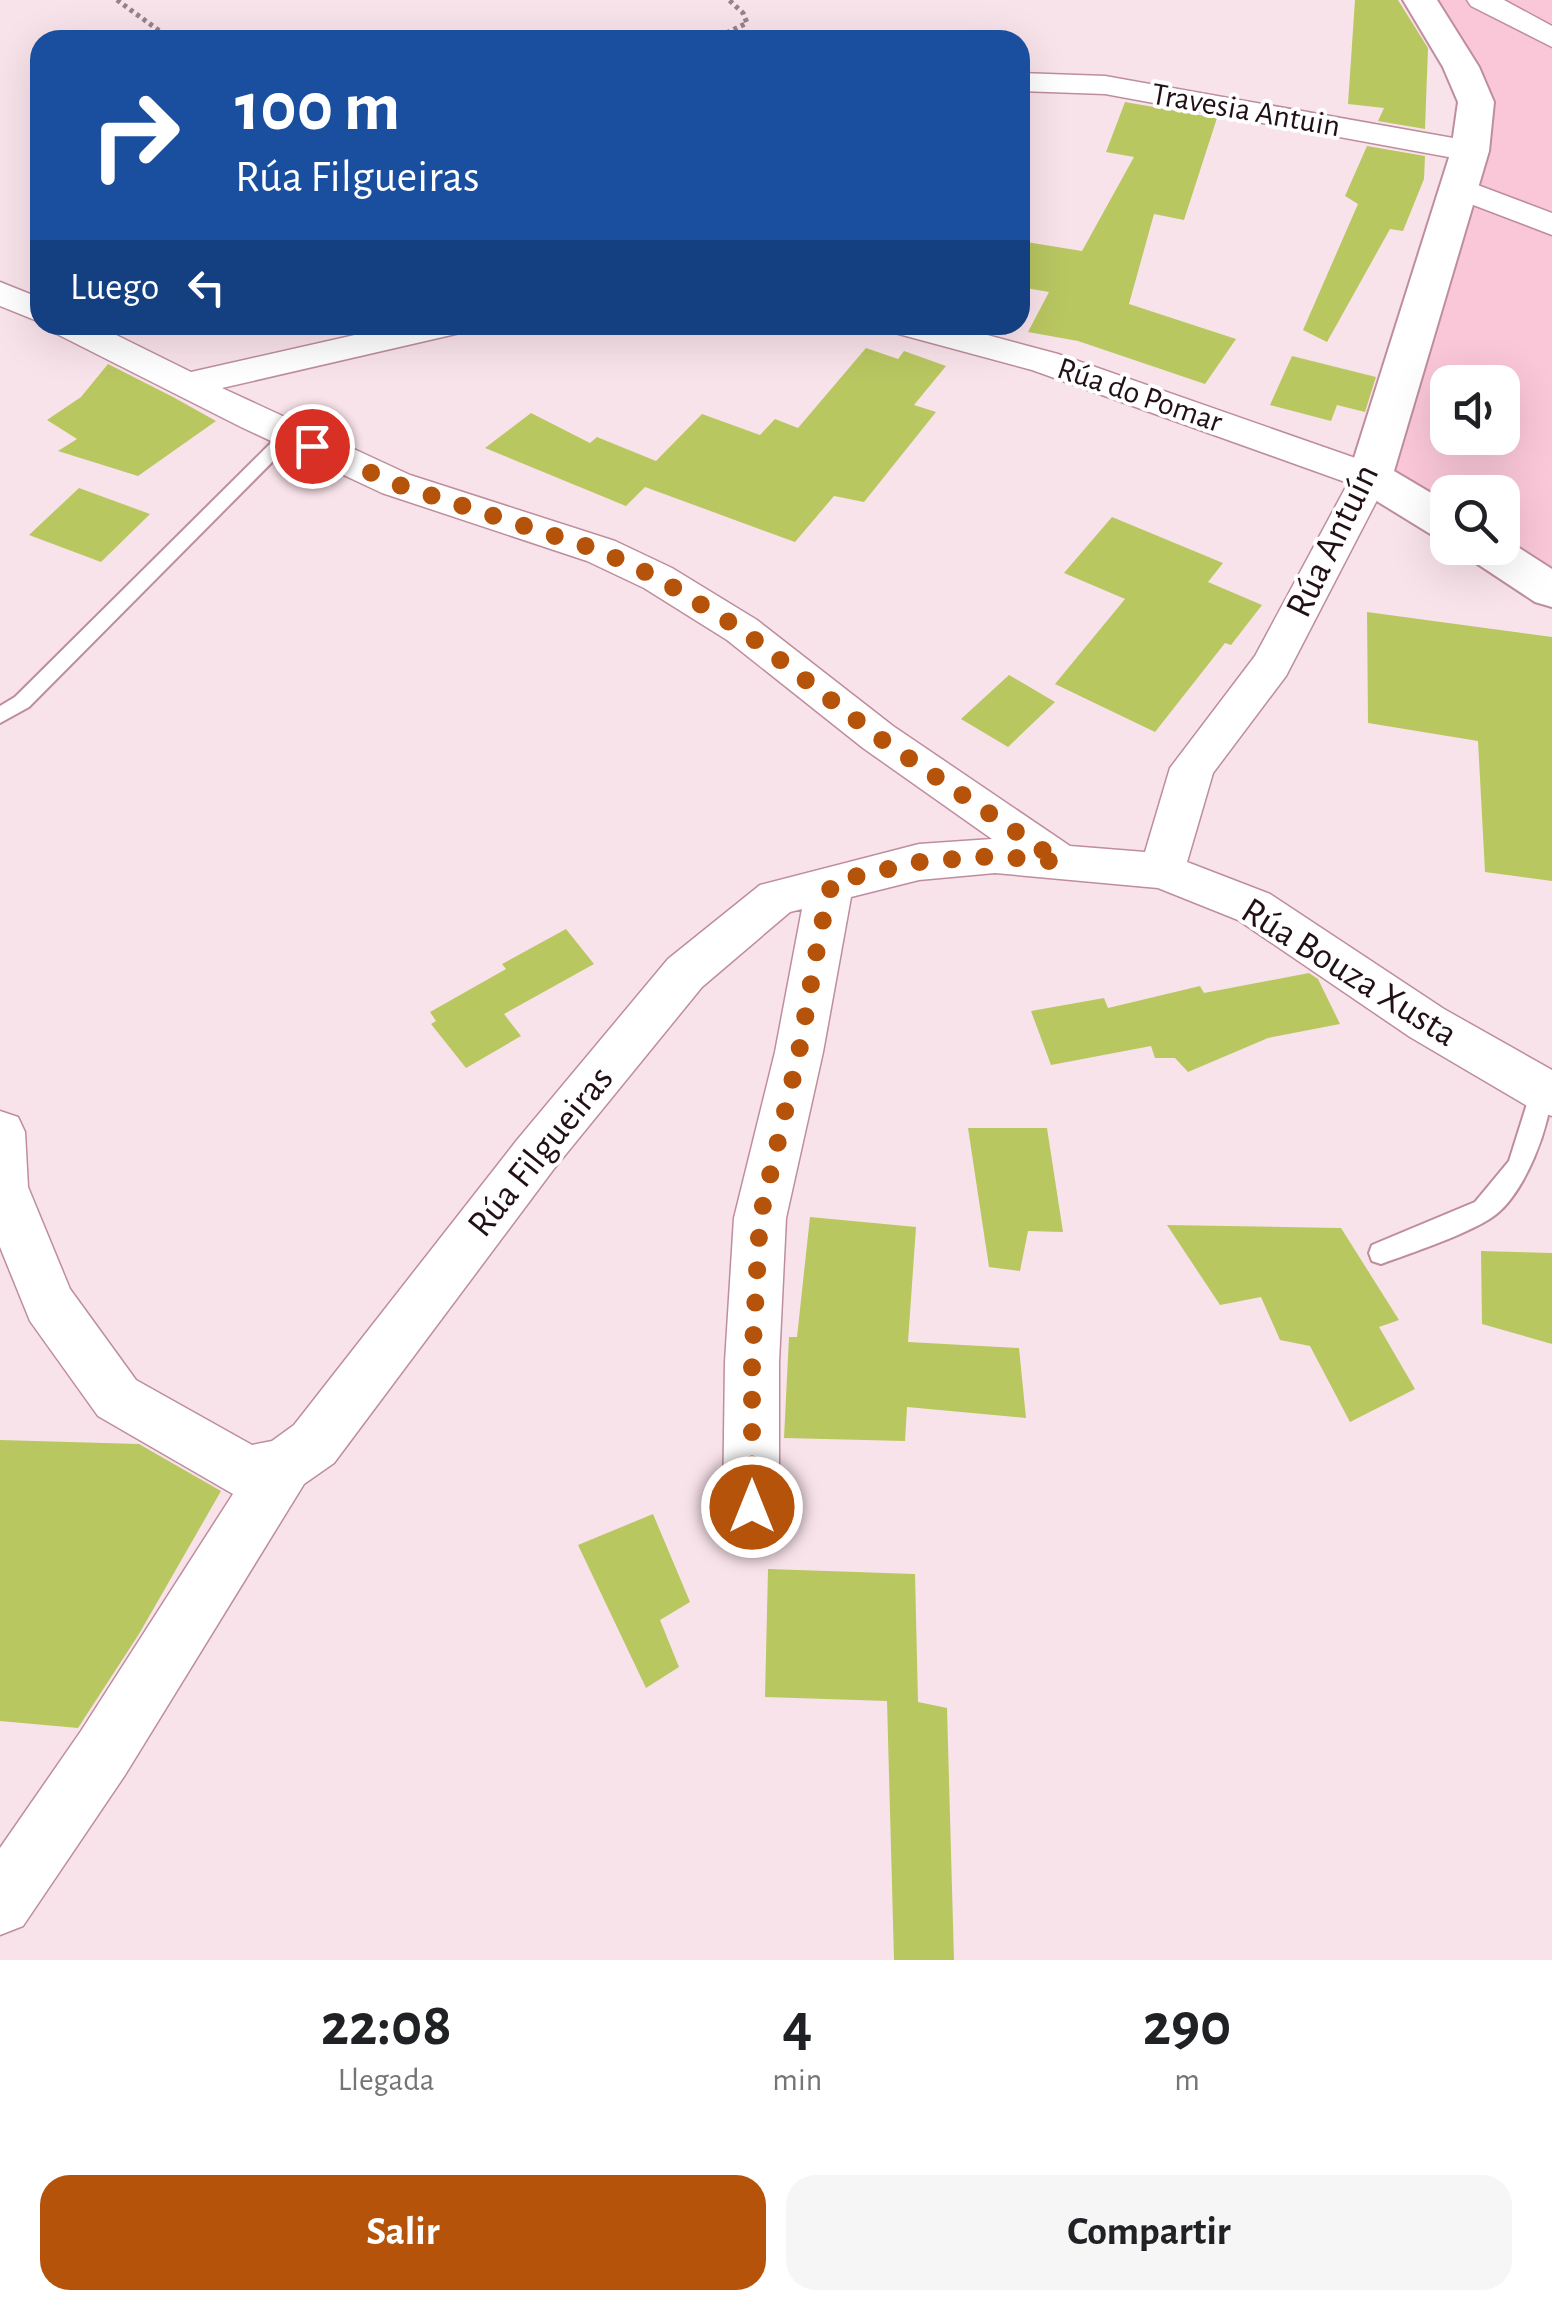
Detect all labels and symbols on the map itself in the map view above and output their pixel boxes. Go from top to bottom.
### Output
street label: Travesia Antuin [1149,78,1343,142]
street label: Rúa do Pomar [1053,352,1227,438]
pin [270,404,355,489]
street label: Rúa Antuín [1280,458,1386,624]
street label: Rúa Bouza Xusta [1235,892,1463,1054]
street label: Rúa Filgueiras [461,1060,621,1244]
position arrow [700,1455,804,1559]

